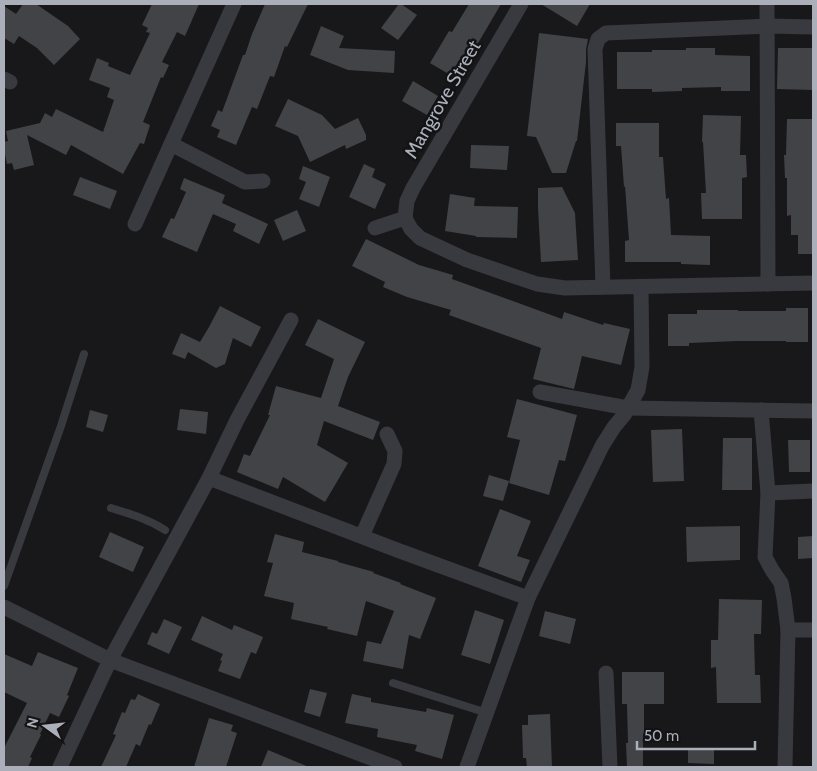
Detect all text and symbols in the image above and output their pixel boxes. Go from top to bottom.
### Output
street label: Mangrove Street [399,36,486,162]
north arrow [20,701,70,751]
text: N [22,716,42,730]
scale bar [637,718,754,750]
text: 50 m [644,727,679,745]

